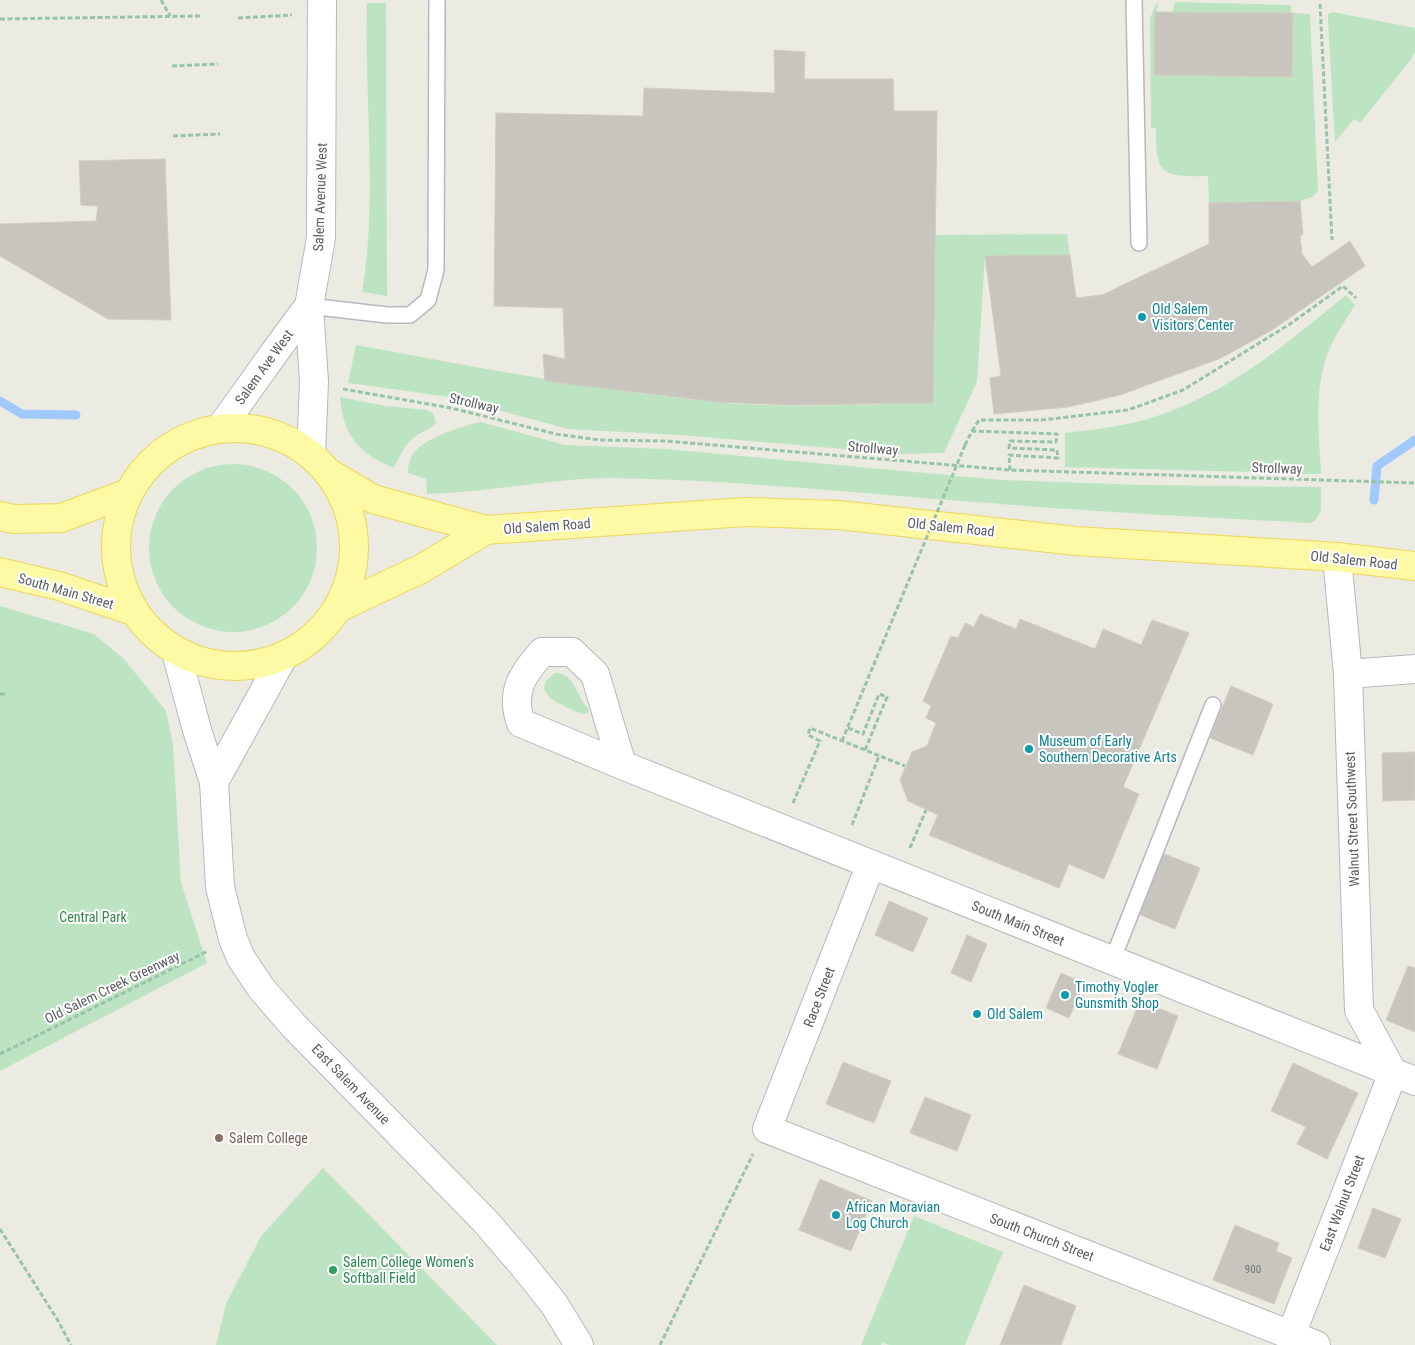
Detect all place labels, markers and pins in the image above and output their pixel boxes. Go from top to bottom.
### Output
place label: Old Salem Visitors Center [1152,301,1234,333]
marker: Old Salem Visitors Center [1136,311,1148,323]
place label: Museum of Early Southern Decorative Arts [1039,733,1177,765]
marker: Museum of Early Southern Decorative Arts [1023,743,1035,755]
place label: Timothy Vogler Gunsmith Shop [1075,979,1159,1011]
marker: Timothy Vogler Gunsmith Shop [1059,989,1071,1001]
place label: Old Salem [987,1006,1043,1022]
marker: Old Salem [971,1008,983,1020]
place label: Salem College [229,1130,308,1146]
marker: Salem College [213,1132,225,1144]
place label: African Moravian Log Church [846,1199,940,1231]
marker: African Moravian Log Church [830,1209,842,1221]
place label: Salem College Women's Softball Field [343,1254,474,1286]
marker: Salem College Women's Softball Field [327,1264,339,1276]

